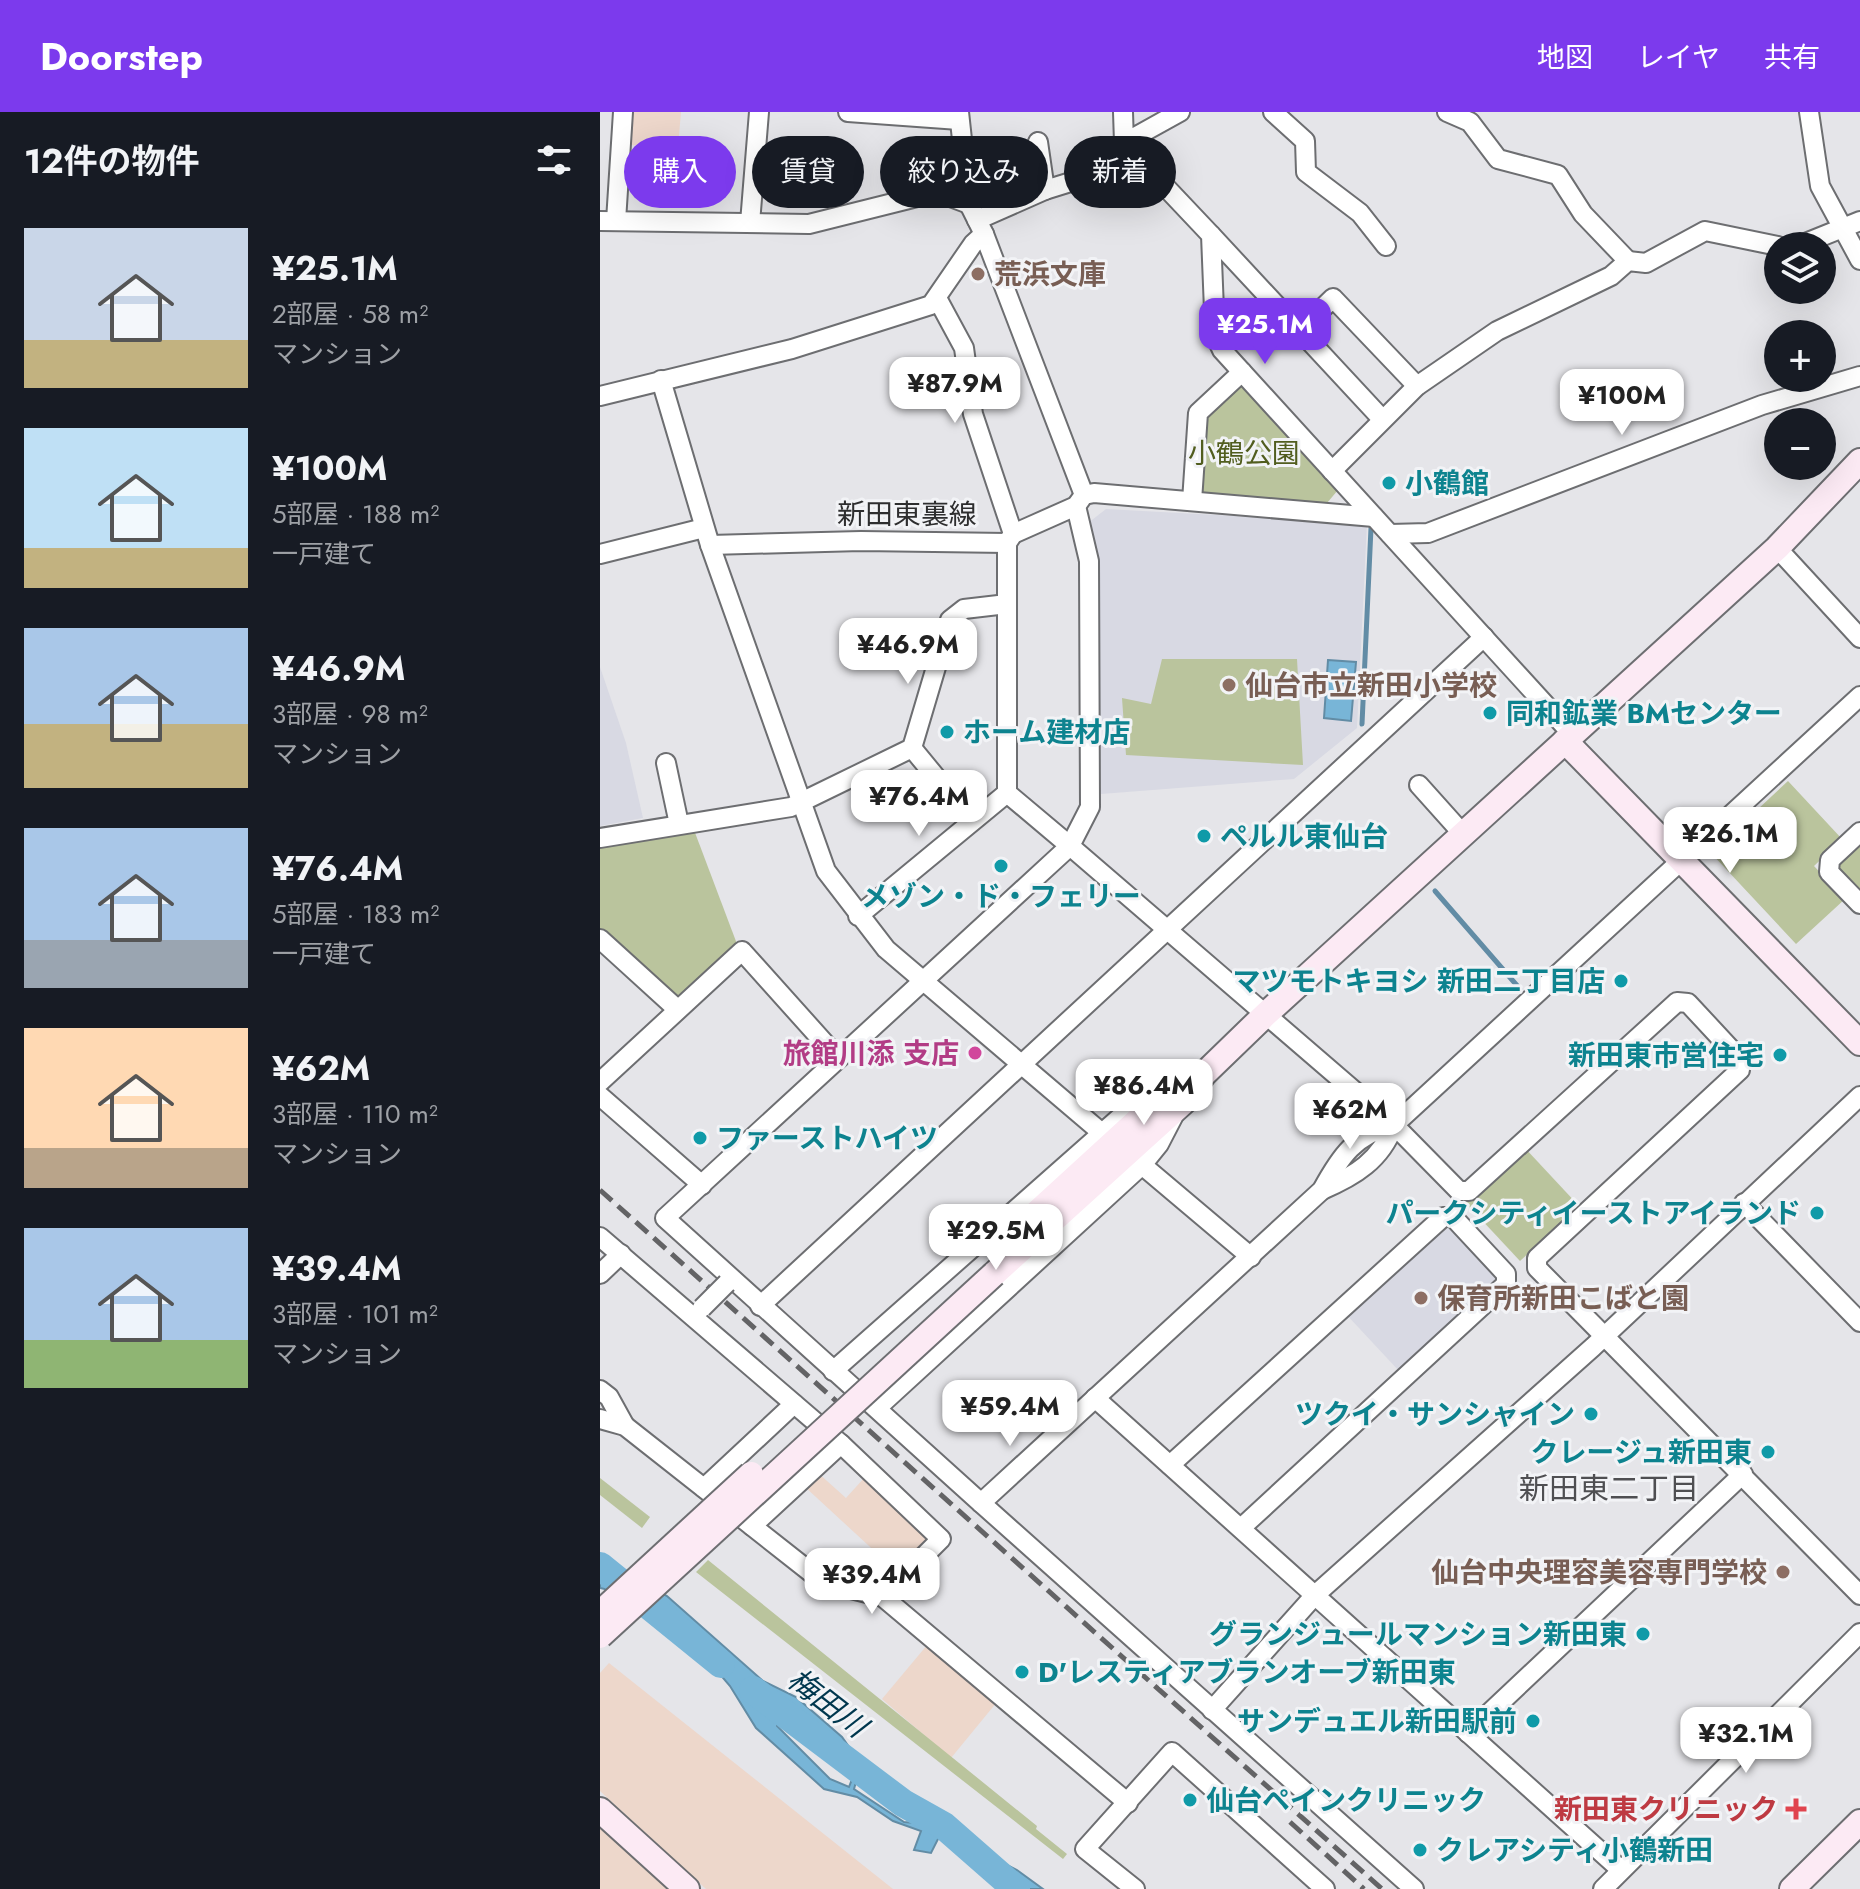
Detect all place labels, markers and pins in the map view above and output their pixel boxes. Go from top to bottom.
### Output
place label: 荒浜文庫 [994,254,1106,295]
marker: 荒浜文庫 [969,265,987,283]
pin: ¥25.1M [1200,298,1330,366]
pin: ¥87.9M [890,357,1020,425]
pin: ¥100M [1566,369,1678,437]
place label: 小鶴館 [1405,463,1489,504]
marker: 小鶴館 [1380,474,1398,492]
pin: ¥46.9M [843,618,973,686]
place label: 仙台市立新田小学校 [1245,665,1497,706]
marker: 仙台市立新田小学校 [1220,676,1238,694]
place label: 同和鉱業 BMセンター [1506,693,1782,734]
marker: 同和鉱業 BMセンター [1481,704,1499,722]
place label: ホーム建材店 [963,712,1130,753]
marker: ホーム建材店 [938,723,956,741]
pin: ¥76.4M [854,770,984,838]
pin: ¥26.1M [1665,807,1795,875]
place label: ペルル東仙台 [1220,816,1388,857]
marker: ペルル東仙台 [1195,827,1213,845]
marker: メゾン・ド・フェリー [992,857,1010,875]
place label: メゾン・ド・フェリー [861,876,1141,917]
place label: マツモトキヨシ 新田二丁目店 [1233,961,1605,1002]
marker: マツモトキヨシ 新田二丁目店 [1612,972,1630,990]
place label: 旅館川添 支店 [783,1033,959,1074]
place label: 新田東市営住宅 [1568,1035,1764,1076]
marker: 旅館川添 支店 [966,1044,984,1062]
marker: 新田東市営住宅 [1771,1046,1789,1064]
pin: ¥86.4M [1079,1059,1209,1127]
pin: ¥62M [1303,1083,1397,1151]
place label: ファーストハイツ [716,1118,938,1159]
marker: ファーストハイツ [691,1129,709,1147]
place label: パークシティイーストアイランド [1385,1193,1801,1234]
pin: ¥29.5M [931,1204,1061,1272]
marker: パークシティイーストアイランド [1808,1204,1826,1222]
place label: 保育所新田こばと園 [1437,1278,1689,1319]
marker: 保育所新田こばと園 [1412,1289,1430,1307]
pin: ¥59.4M [945,1380,1075,1448]
place label: ツクイ・サンシャイン [1295,1394,1575,1435]
marker: ツクイ・サンシャイン [1582,1405,1600,1423]
place label: クレージュ新田東 [1531,1432,1752,1473]
marker: クレージュ新田東 [1759,1443,1777,1461]
pin: ¥39.4M [807,1548,937,1616]
place label: 仙台中央理容美容専門学校 [1431,1552,1767,1593]
marker: 仙台中央理容美容専門学校 [1774,1563,1792,1581]
place label: グランジュールマンション新田東 [1209,1614,1627,1655]
marker: グランジュールマンション新田東 [1634,1625,1652,1643]
place label: D'レスティアブランオーブ新田東 [1038,1652,1456,1693]
marker: D'レスティアブランオーブ新田東 [1013,1663,1031,1681]
place label: サンデュエル新田駅前 [1237,1701,1517,1742]
pin: ¥32.1M [1681,1707,1811,1775]
marker: サンデュエル新田駅前 [1524,1712,1542,1730]
place label: 仙台ペインクリニック [1206,1780,1486,1821]
place label: 新田東クリニック [1554,1789,1778,1830]
marker: 仙台ペインクリニック [1181,1791,1199,1809]
marker: 新田東クリニック [1785,1798,1807,1820]
place label: クレアシティ小鶴新田 [1436,1830,1713,1871]
marker: クレアシティ小鶴新田 [1411,1841,1429,1859]

